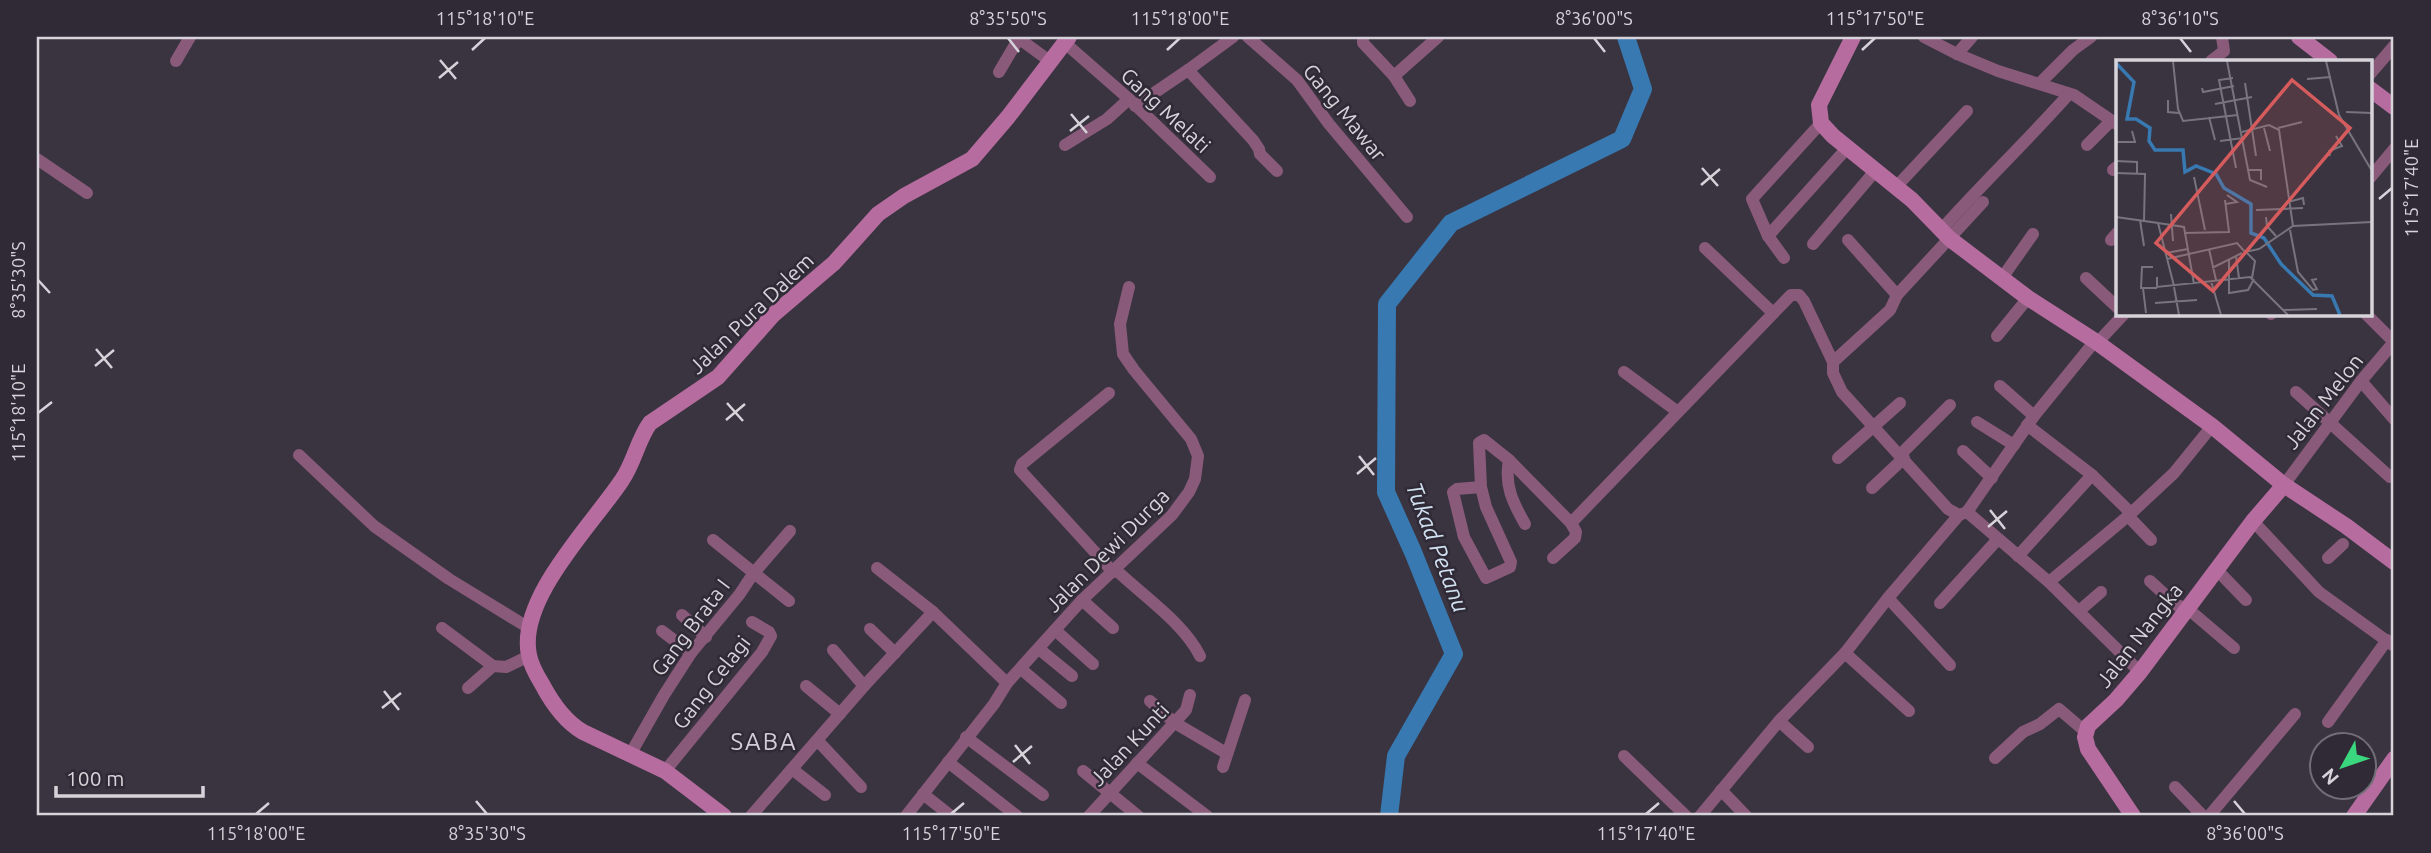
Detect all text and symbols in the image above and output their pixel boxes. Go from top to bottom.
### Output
text: 115°18'10"E [436,8,534,28]
text: 8°35'50"S [969,8,1047,28]
text: 115°18'00"E [1131,8,1229,28]
text: 8°36'00"S [1555,8,1633,28]
text: 115°17'50"E [1826,8,1924,28]
text: 8°36'10"S [2141,8,2219,28]
street label: Gang Mawar [1299,59,1391,165]
inset map [2116,60,2372,315]
street label: Gang Melati [1116,63,1216,157]
text: 115°17'40"E [2401,139,2421,237]
text: 8°35'30"S [8,241,28,319]
street label: Jalan Pura Dalem [684,248,818,378]
street label: Jalan Melon [2278,349,2368,453]
text: 115°18'10"E [8,364,28,462]
water label: Tukad Petanu [1402,478,1474,616]
street label: Jalan Dewi Durga [1040,483,1174,617]
street label: Gang Brata I [646,574,734,680]
street label: Jalan Nangka [2091,578,2187,692]
street label: Gang Celagi [667,631,755,733]
street label: Jalan Kunti [1085,698,1173,790]
district label: SABA [731,728,798,755]
north arrow [2308,730,2378,800]
scale bar [56,755,203,799]
text: N [2317,764,2343,789]
text: 100 m [66,766,124,790]
text: 115°18'00"E [207,823,305,843]
text: 8°35'30"S [448,823,526,843]
text: 115°17'50"E [902,823,1000,843]
text: 115°17'40"E [1597,823,1695,843]
text: 8°36'00"S [2206,823,2284,843]

